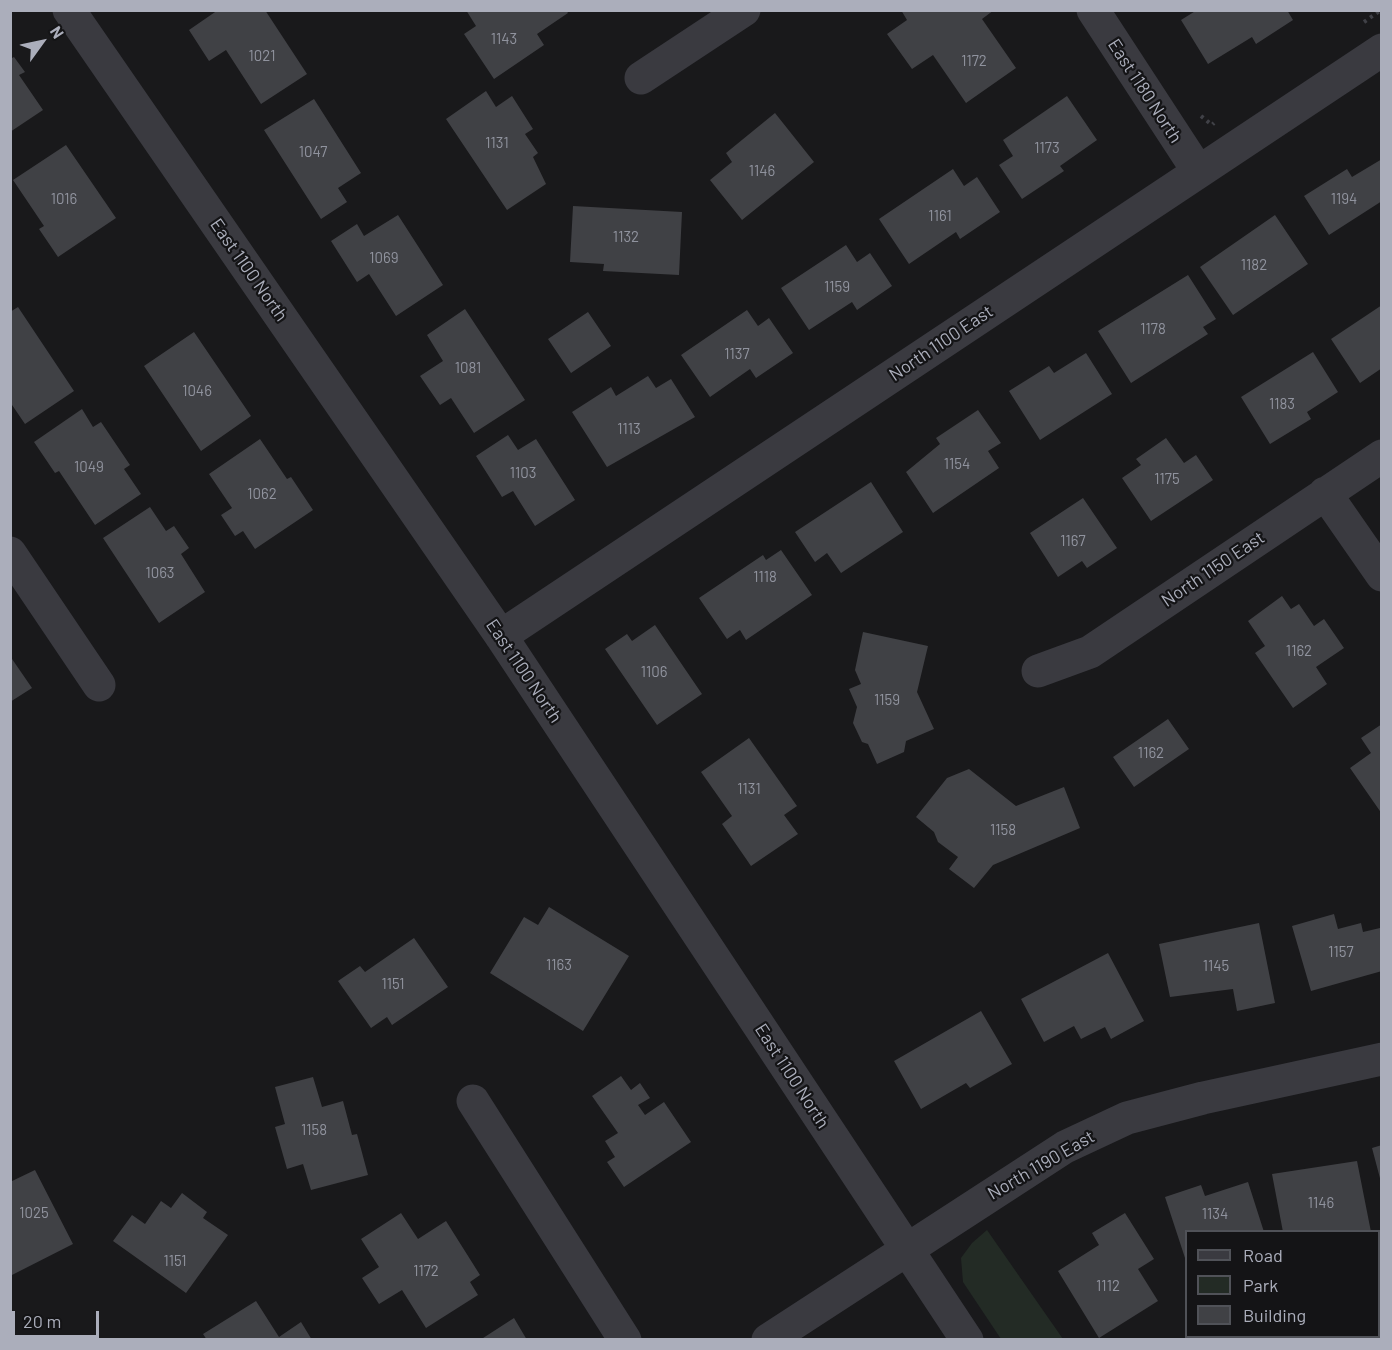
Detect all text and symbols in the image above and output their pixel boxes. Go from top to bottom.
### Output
north arrow [12,12,72,72]
text: N [47,22,68,42]
house number: 1143 [491,30,517,48]
street label: East 1180 North [1103,35,1187,147]
house number: 1021 [249,47,275,65]
house number: 1172 [961,52,987,70]
house number: 1131 [485,134,509,152]
house number: 1173 [1034,139,1060,157]
house number: 1047 [299,143,327,161]
house number: 1146 [749,162,775,180]
house number: 1016 [51,190,77,208]
house number: 1194 [1331,190,1357,208]
house number: 1161 [928,207,952,225]
street label: East 1100 North [206,214,292,326]
house number: 1132 [613,228,639,246]
house number: 1069 [369,249,399,267]
house number: 1182 [1241,256,1267,274]
house number: 1159 [824,278,850,296]
street label: North 1100 East [885,300,997,386]
house number: 1178 [1140,320,1166,338]
house number: 1137 [724,345,750,363]
house number: 1081 [455,359,481,377]
house number: 1046 [182,382,212,400]
house number: 1183 [1269,395,1295,413]
house number: 1113 [617,420,641,438]
house number: 1154 [944,455,970,473]
house number: 1049 [74,458,104,476]
house number: 1103 [510,464,536,482]
house number: 1175 [1154,470,1180,488]
house number: 1062 [247,485,277,503]
street label: North 1150 East [1157,527,1269,611]
house number: 1167 [1060,532,1086,550]
house number: 1063 [145,564,175,582]
house number: 1118 [753,568,777,586]
street label: East 1100 North [481,615,567,727]
house number: 1162 [1286,642,1312,660]
house number: 1106 [641,663,667,681]
house number: 1159 [874,691,900,709]
house number: 1162 [1138,744,1164,762]
house number: 1131 [737,780,761,798]
house number: 1158 [990,821,1016,839]
house number: 1157 [1328,943,1354,961]
house number: 1163 [546,956,572,974]
house number: 1145 [1203,957,1229,975]
house number: 1151 [381,975,405,993]
street label: East 1100 North [750,1020,834,1132]
house number: 1158 [301,1121,327,1139]
street label: North 1190 East [984,1126,1098,1204]
house number: 1146 [1308,1194,1334,1212]
house number: 1025 [19,1204,49,1222]
house number: 1134 [1202,1205,1228,1223]
legend [1185,1230,1380,1338]
text: Road [1243,1244,1283,1266]
house number: 1151 [163,1252,187,1270]
house number: 1172 [413,1262,439,1280]
text: Park [1243,1274,1278,1296]
house number: 1112 [1096,1277,1120,1295]
scale bar [15,1299,102,1337]
text: Building [1243,1304,1306,1326]
text: 20 m [23,1310,61,1332]

